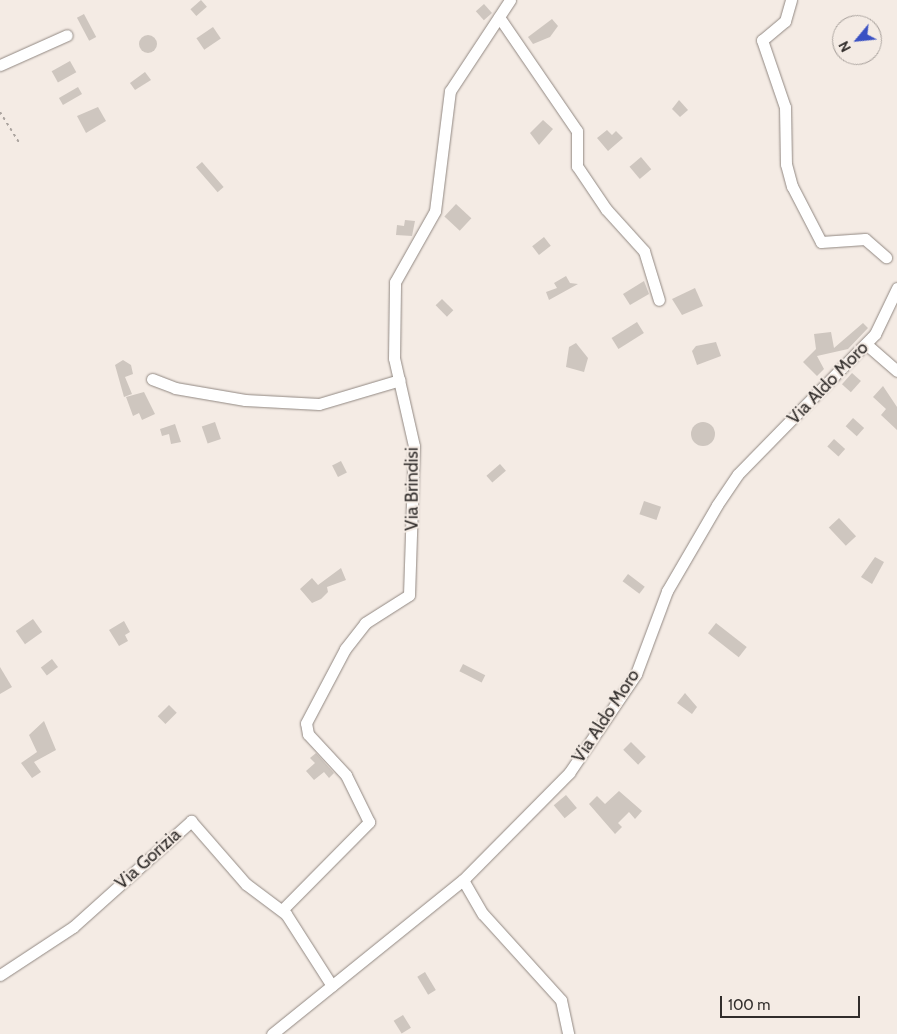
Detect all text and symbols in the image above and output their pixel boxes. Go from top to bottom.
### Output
north arrow [832,15,882,65]
text: N [834,38,855,55]
street label: Via Aldo Moro [783,337,873,429]
street label: Via Brindisi [401,447,423,531]
street label: Via Aldo Moro [568,665,644,767]
street label: Via Gorizia [111,824,185,894]
scale bar [722,986,862,1018]
text: 100 m [728,996,770,1014]

